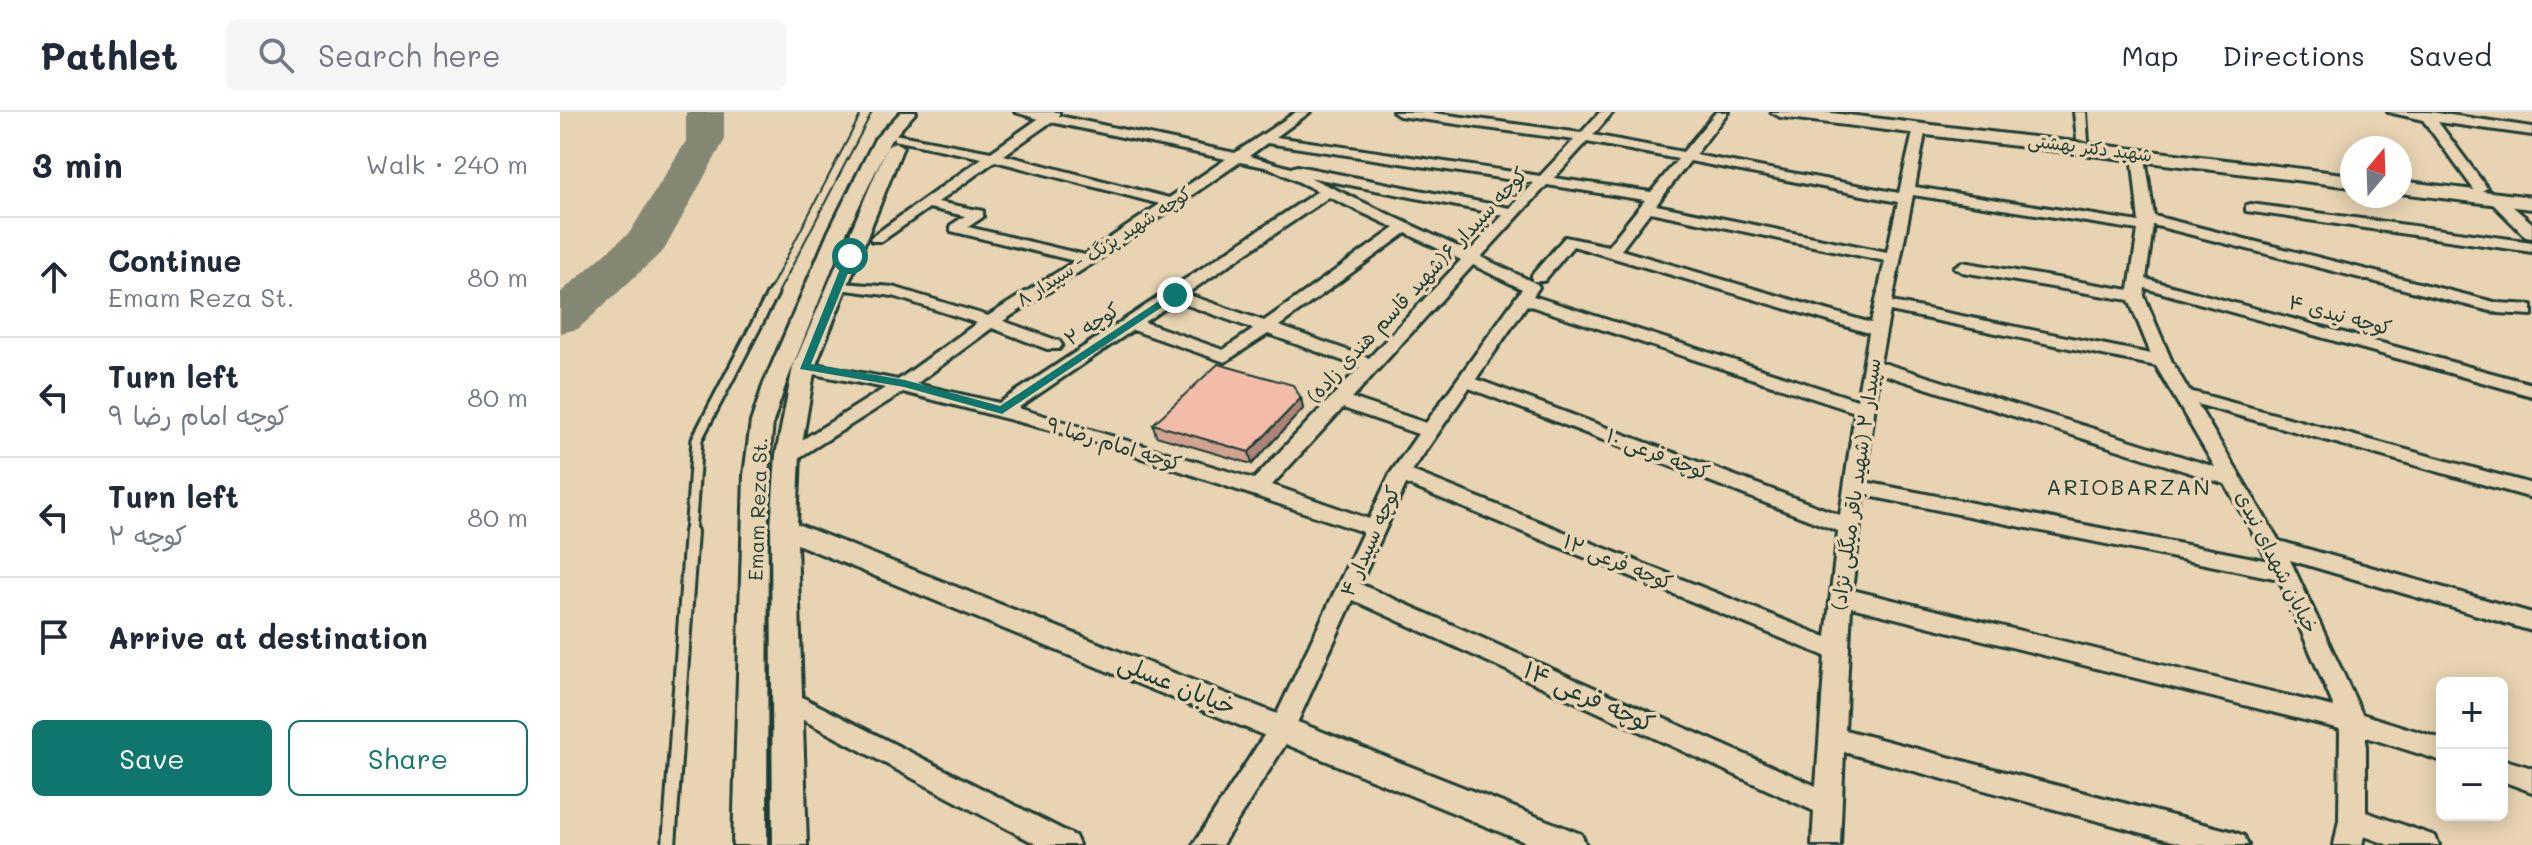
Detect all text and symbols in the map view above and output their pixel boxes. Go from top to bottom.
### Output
search box [226,19,786,91]
text: Pathlet [40,30,178,80]
icon: search [254,33,298,77]
text: Search here [318,35,501,75]
text: Map [2122,37,2179,73]
text: Directions [2223,37,2365,73]
text: Saved [2409,37,2492,73]
street label: شهید دکتر بهشتی [2027,127,2154,167]
north arrow [2340,136,2412,208]
text: 3 min [32,142,123,187]
text: Walk · 240 m [366,147,528,181]
street label: کوچه سپیدار ۶(شهید قاسم هندی زاده) [1300,161,1535,410]
street label: کوچه شهید پژنگ - سپیدار ۸ [1012,180,1196,313]
route start [832,238,868,274]
text: Continue [108,240,241,280]
icon: ahead [32,255,76,299]
text: 80 m [467,260,528,294]
route end [1157,277,1193,313]
text: Emam Reza St. [108,280,294,314]
street label: کوچه نیدی ۴ [2286,288,2395,341]
street label: کوچه ۲ [1059,296,1125,351]
text: Turn left [108,356,239,396]
street label: سپیدار ۲ (شهید باقر میگلی نژاد) [1824,356,1887,612]
icon: left [32,375,76,419]
text: 80 m [467,380,528,414]
text: کوچه امام رضا ۹ [108,398,289,432]
street label: کوچه امام رضا ۹ [1043,410,1185,479]
street label: کوچه فرعی ۱۰ [1603,421,1714,486]
street label: Emam Reza St. [742,437,772,581]
district label: ARIOBARZAN [2046,472,2212,501]
text: Turn left [108,476,239,516]
street label: کوچه سپیدار ۴ [1333,481,1406,601]
street label: خیابان شهدای نیدی [2231,486,2325,637]
icon: left [32,495,76,539]
text: 80 m [467,500,528,534]
text: کوچه ۲ [108,518,187,552]
street label: کوچه فرعی ۱۲ [1560,527,1677,596]
icon: arrive [32,615,76,659]
text: Arrive at destination [108,617,428,657]
street label: خیابان عسلی [1114,646,1241,722]
street label: کوچه فرعی ۱۴ [1519,653,1660,739]
map controls [2436,677,2508,821]
button: + [2436,677,2508,749]
button: Save [32,720,272,796]
button: Share [288,720,528,796]
button: − [2436,749,2508,821]

